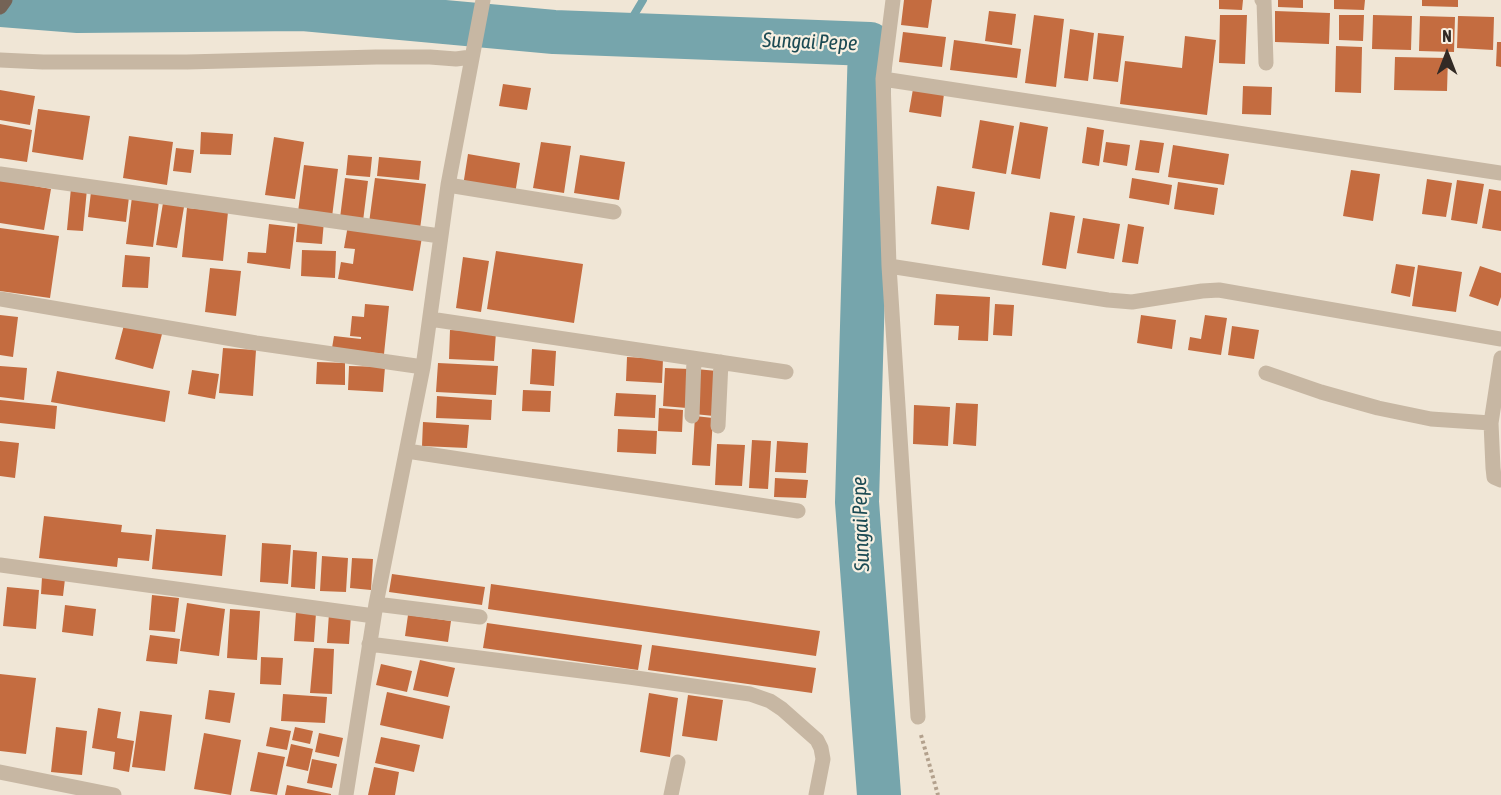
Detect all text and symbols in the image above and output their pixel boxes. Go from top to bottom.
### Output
north arrow [1417,24,1477,84]
text: N [1442,27,1452,45]
water label: Sungai Pepe [762,28,858,56]
water label: Sungai Pepe [847,476,875,572]

